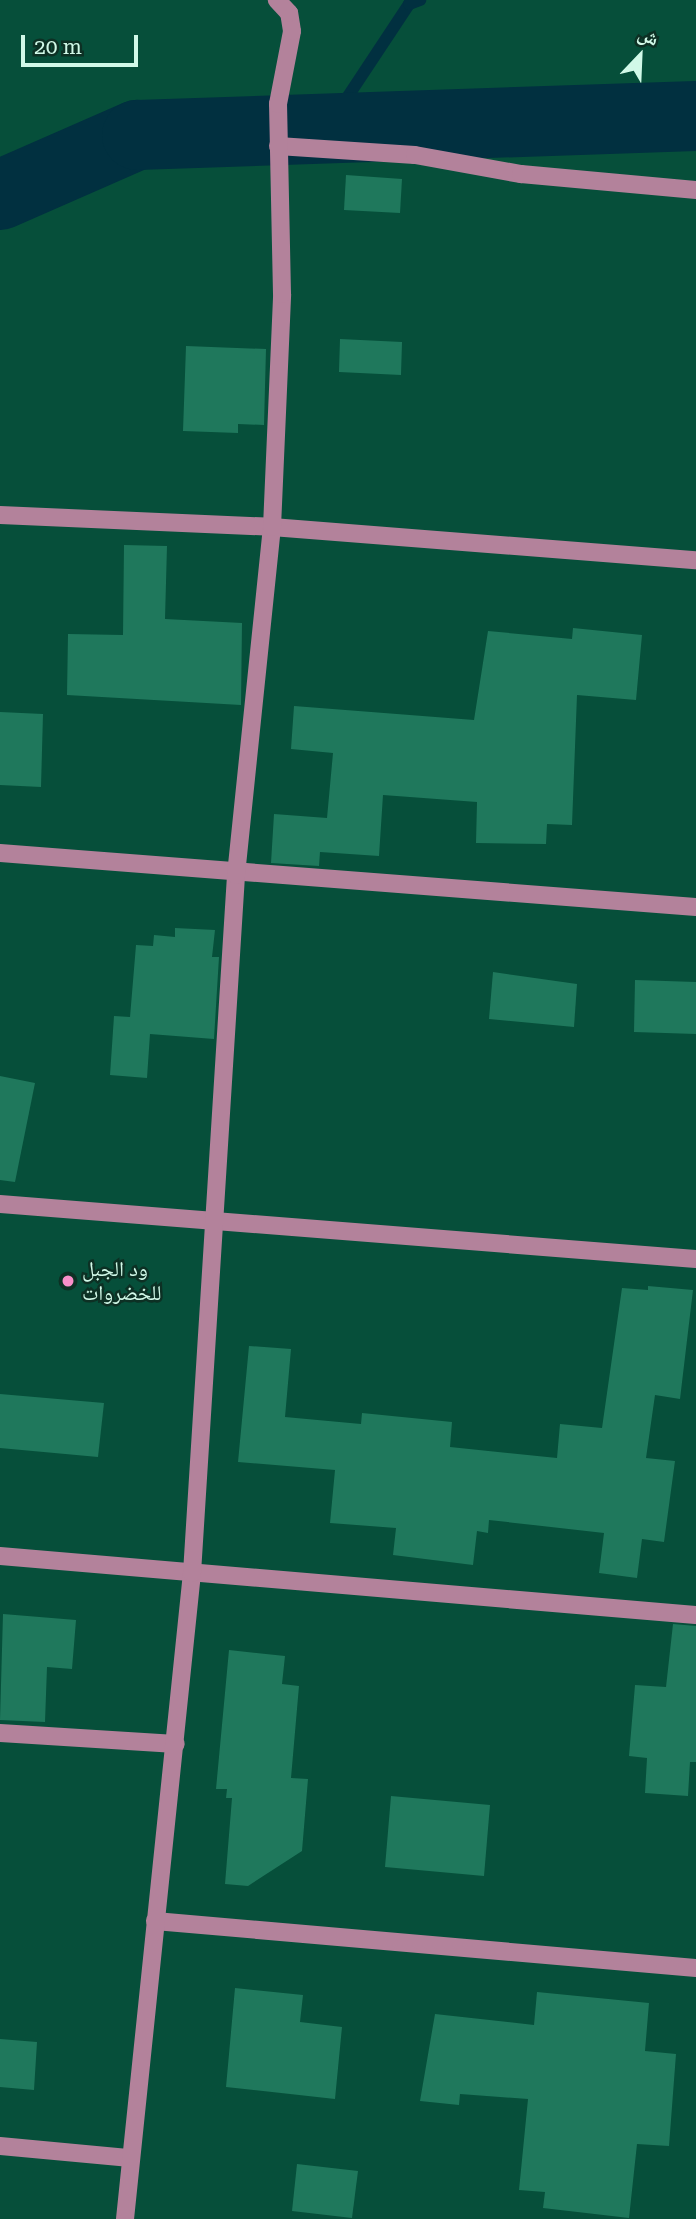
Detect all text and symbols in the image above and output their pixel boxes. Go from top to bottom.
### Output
scale bar [24,21,142,65]
north arrow [605,21,675,91]
text: ش [635,22,662,51]
text: 20 m [34,35,82,59]
place label: ود الجبل للخضروات [82,1256,161,1306]
marker: ود الجبل للخضروات [60,1273,76,1289]

